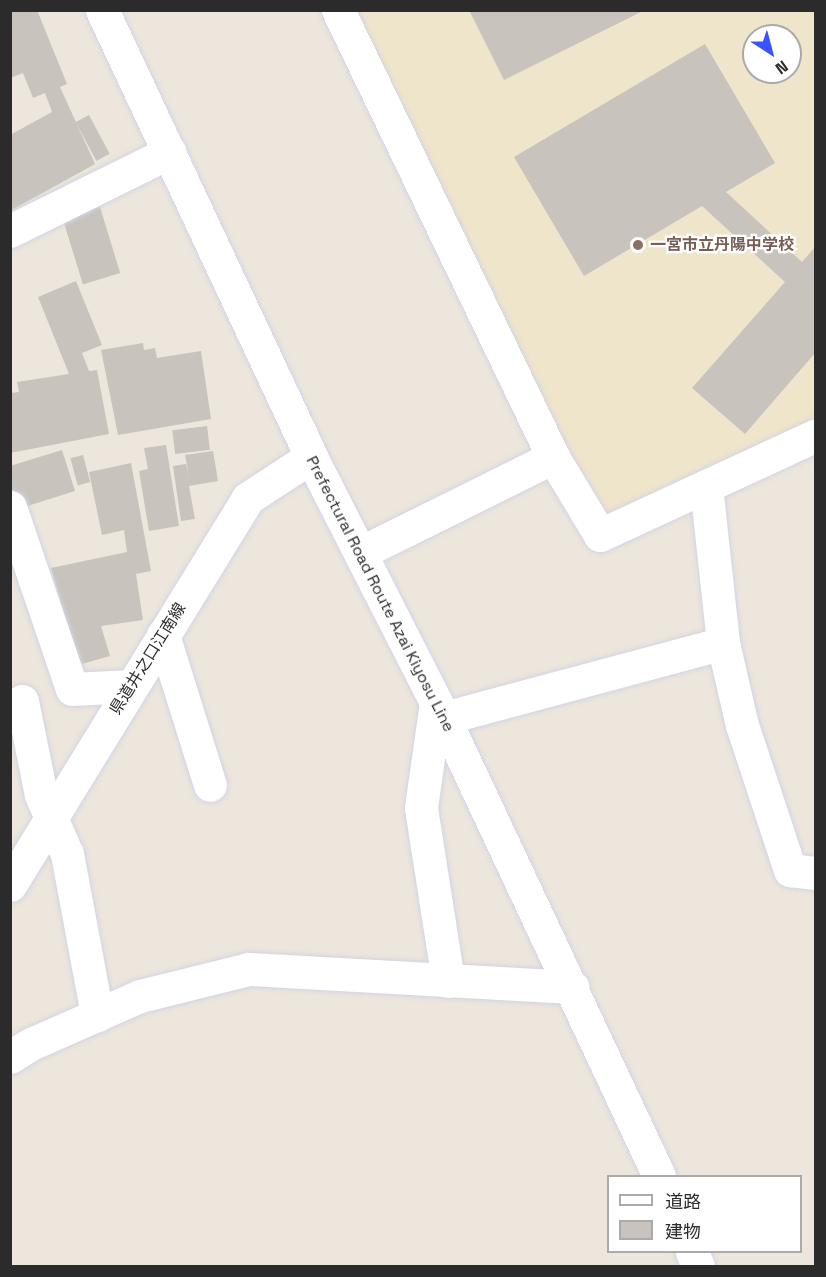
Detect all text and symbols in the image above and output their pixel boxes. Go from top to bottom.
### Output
north arrow [742,24,802,84]
text: N [771,56,792,79]
place label: 一宮市立丹陽中学校 [650,235,794,255]
marker: 一宮市立丹陽中学校 [631,238,645,252]
street label: Prefectural Road Route Azai Kiyosu Line [302,453,458,735]
street label: 県道井之口江南線 [106,600,190,718]
legend [607,1175,802,1253]
text: 道路 [665,1190,701,1213]
text: 建物 [665,1220,701,1243]

